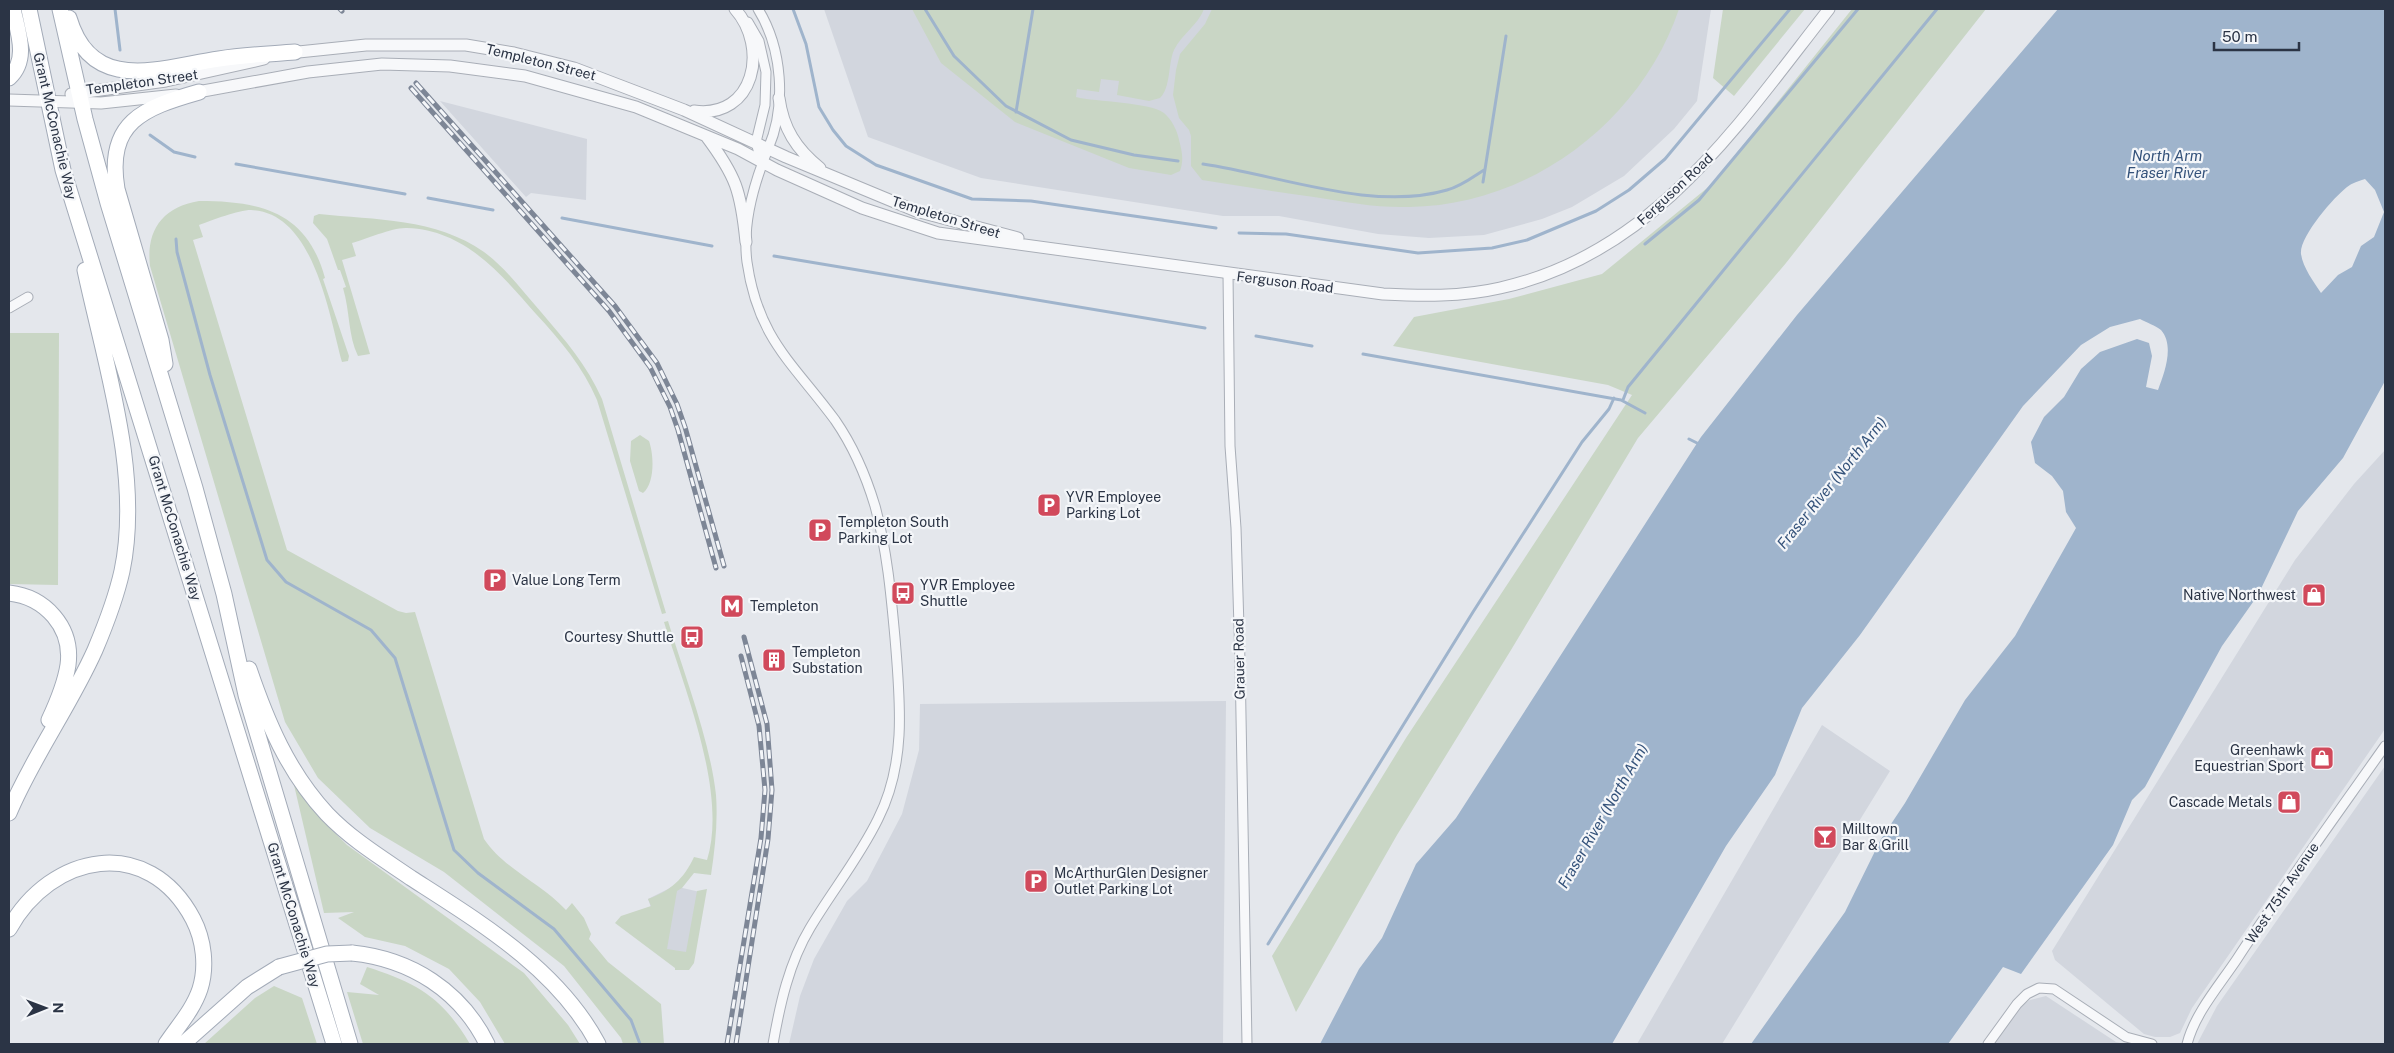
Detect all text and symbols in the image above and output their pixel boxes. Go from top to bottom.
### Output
scale bar [2214,20,2299,52]
text: 50 m [2222,28,2257,45]
street label: Templeton Street [484,41,598,83]
street label: Grant McConachie Way [30,51,80,202]
street label: Templeton Street [85,66,199,98]
water label: North Arm Fraser River [2127,147,2208,181]
street label: Ferguson Road [1634,150,1716,228]
street label: Templeton Street [890,193,1002,241]
street label: Ferguson Road [1236,268,1334,296]
water label: Fraser River (North Arm) [1773,414,1890,552]
street label: Grant McConachie Way [145,454,205,603]
place label: YVR Employee Parking Lot [1066,489,1161,521]
parking icon: YVR Employee Parking Lot [1036,492,1062,518]
place label: Templeton South Parking Lot [838,514,949,546]
parking icon: Templeton South Parking Lot [807,517,833,543]
parking icon: Value Long Term [482,567,508,593]
place label: Value Long Term [512,572,621,588]
place label: YVR Employee Shuttle [920,577,1015,609]
bus stop icon: YVR Employee Shuttle [890,580,916,606]
shop icon: Native Northwest [2301,582,2327,608]
place label: Native Northwest [2183,587,2296,603]
metro station icon: Templeton [719,593,745,619]
place label: Templeton [750,598,818,614]
street label: Grauer Road [1230,618,1248,700]
bus stop icon: Courtesy Shuttle [679,624,705,650]
place label: Courtesy Shuttle [564,629,674,645]
place label: Templeton Substation [792,644,863,676]
building icon: Templeton Substation [761,647,787,673]
water label: Fraser River (North Arm) [1554,740,1651,891]
place label: Greenhawk Equestrian Sport [2194,742,2304,774]
shop icon: Greenhawk Equestrian Sport [2309,745,2335,771]
shop icon: Cascade Metals [2276,789,2302,815]
place label: Cascade Metals [2169,794,2272,810]
place label: Milltown Bar & Grill [1842,821,1909,853]
bar icon: Milltown Bar & Grill [1812,824,1838,850]
street label: West 75th Avenue [2242,839,2322,947]
street label: Grant McConachie Way [264,841,324,990]
place label: McArthurGlen Designer Outlet Parking Lot [1054,865,1208,897]
parking icon: McArthurGlen Designer Outlet Parking Lot [1023,868,1049,894]
north arrow [20,983,70,1033]
text: N [50,1002,66,1013]

